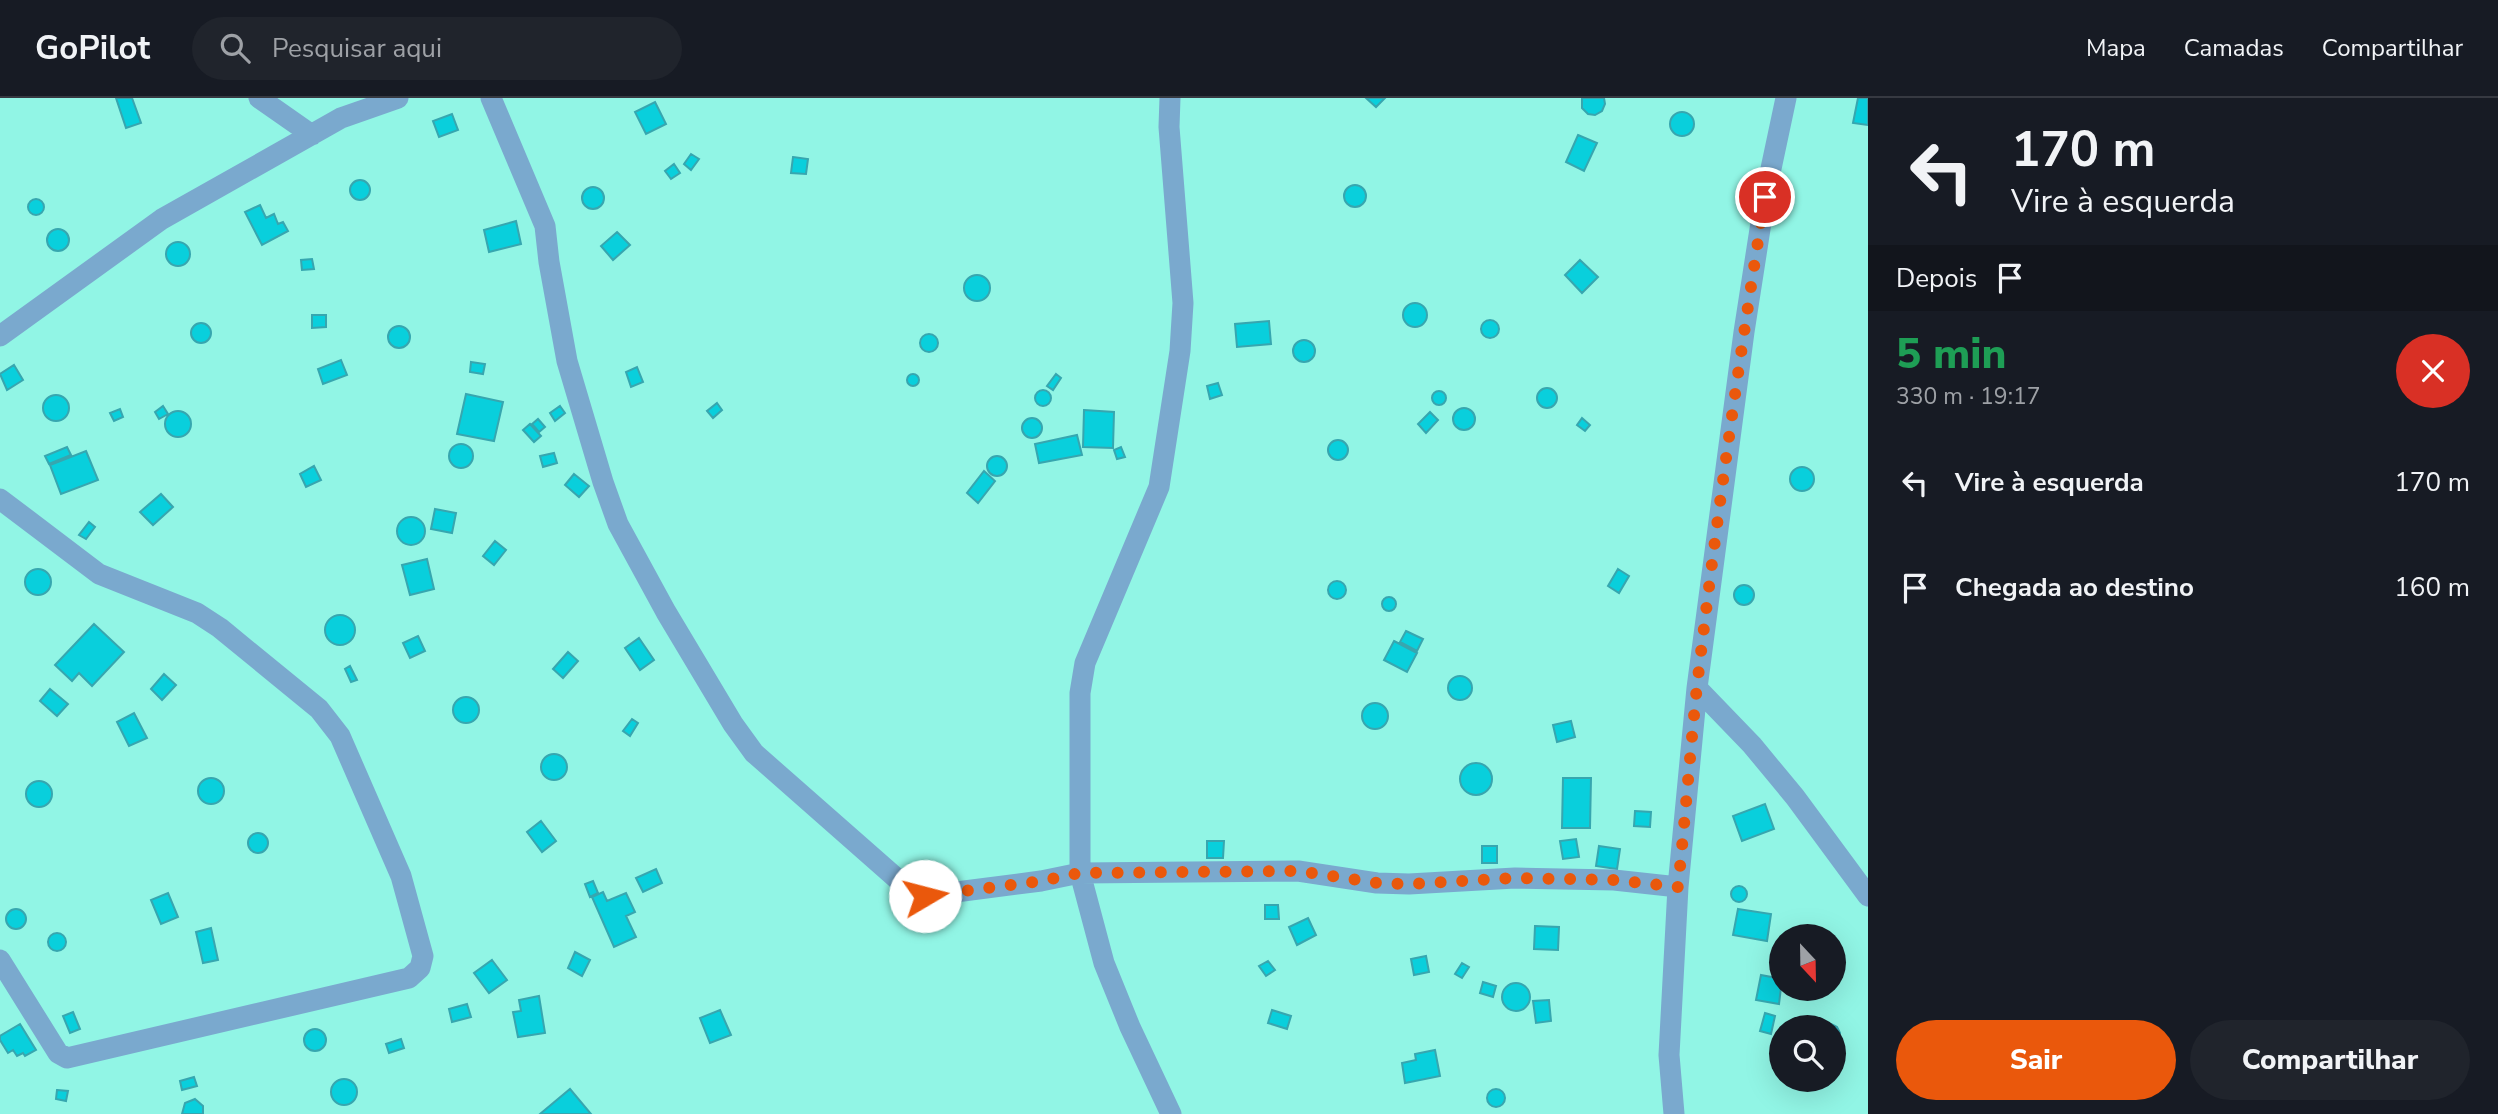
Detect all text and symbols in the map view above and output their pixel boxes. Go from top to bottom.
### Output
search box [192,17,682,80]
text: GoPilot [35,26,150,71]
icon: search [216,29,254,67]
text: Pesquisar aqui [272,31,442,66]
text: Mapa [2086,32,2146,64]
text: Camadas [2184,32,2284,64]
text: Compartilhar [2322,32,2463,64]
text: 170 m [2011,116,2155,183]
icon: left [1896,126,1987,217]
pin [1735,167,1795,227]
icon: arrive [1746,178,1784,216]
text: Vire à esquerda [2011,180,2235,223]
icon: arrive [1991,259,2029,297]
text: Depois [1896,261,1977,296]
text: 5 min [1896,326,2006,383]
button: close [2396,334,2470,408]
text: 330 m · 19:17 [1896,381,2041,412]
icon: left [1896,464,1934,502]
text: Vire à esquerda [1955,465,2144,500]
text: 170 m [2394,465,2470,500]
icon: arrive [1896,569,1934,607]
text: Chegada ao destino [1955,570,2194,605]
text: 160 m [2394,570,2470,605]
position arrow [888,859,962,933]
north arrow [1769,924,1846,1001]
map controls [1769,924,1846,1092]
button: search [1769,1015,1846,1092]
button: Sair [1896,1020,2176,1100]
button: Compartilhar [2190,1020,2470,1100]

